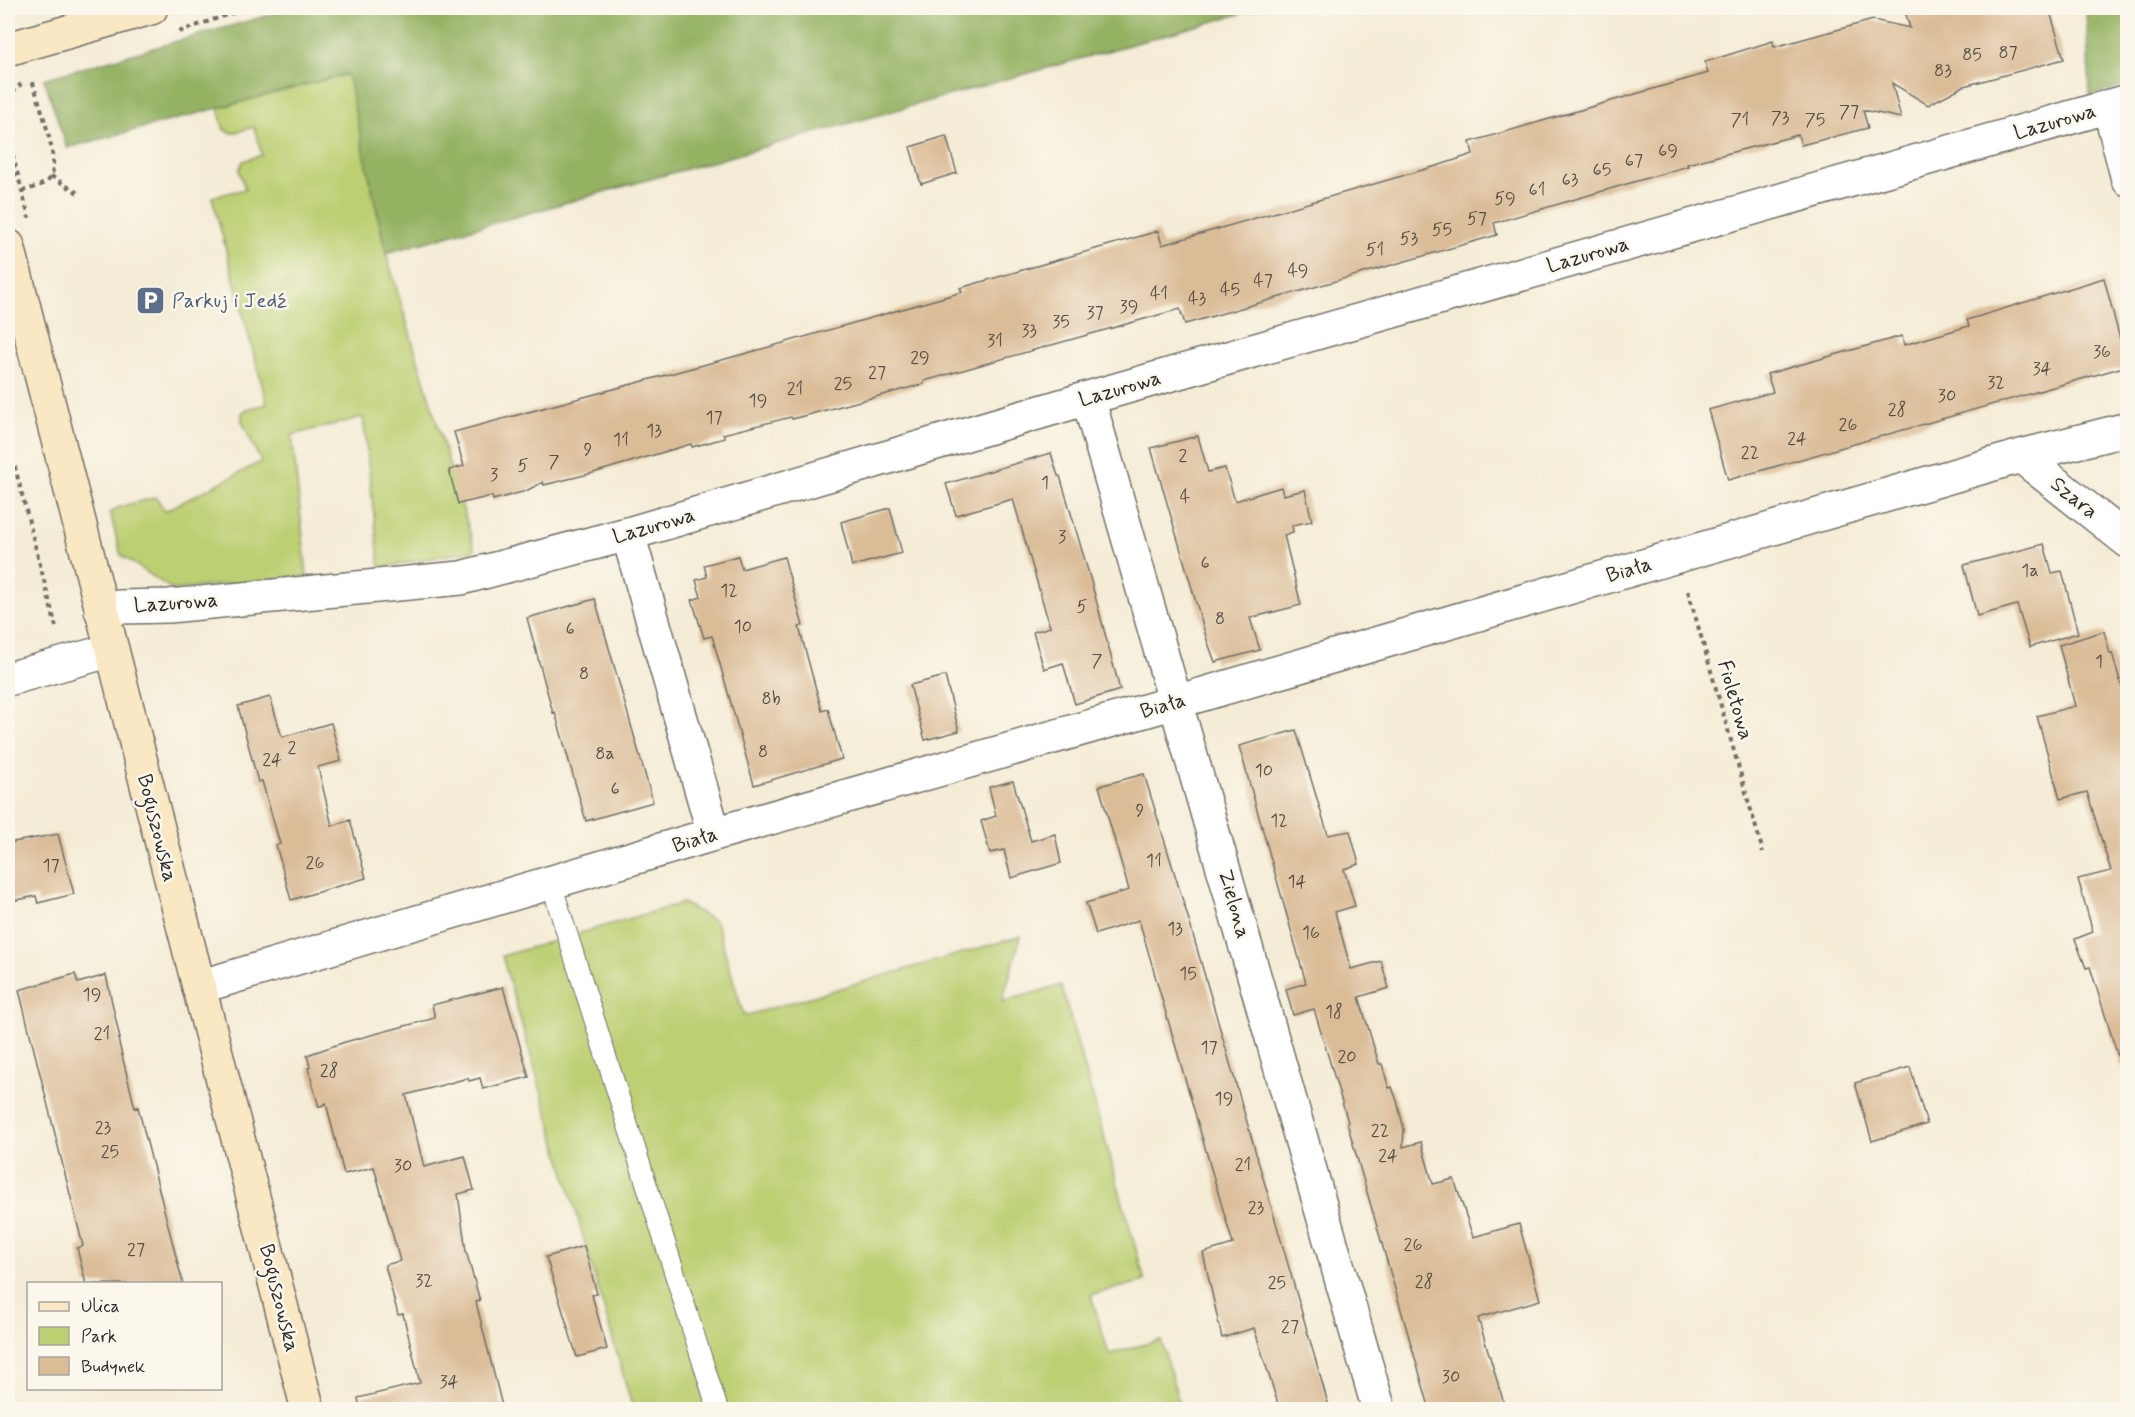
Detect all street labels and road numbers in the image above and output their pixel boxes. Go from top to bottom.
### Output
street label: Lazurowa [2011,97,2099,147]
street label: Lazurowa [1544,230,1632,280]
street label: Lazurowa [1076,364,1164,414]
street label: Szara [2045,470,2103,526]
street label: Lazurowa [610,501,698,551]
street label: Biała [1603,550,1655,590]
street label: Lazurowa [133,586,219,620]
street label: Fioletowa [1710,657,1760,743]
street label: Biała [1137,686,1189,726]
street label: Boguszowska [128,771,184,885]
street label: Biała [669,820,721,860]
street label: Zielona [1211,866,1257,942]
street label: Boguszowska [250,1241,306,1355]

